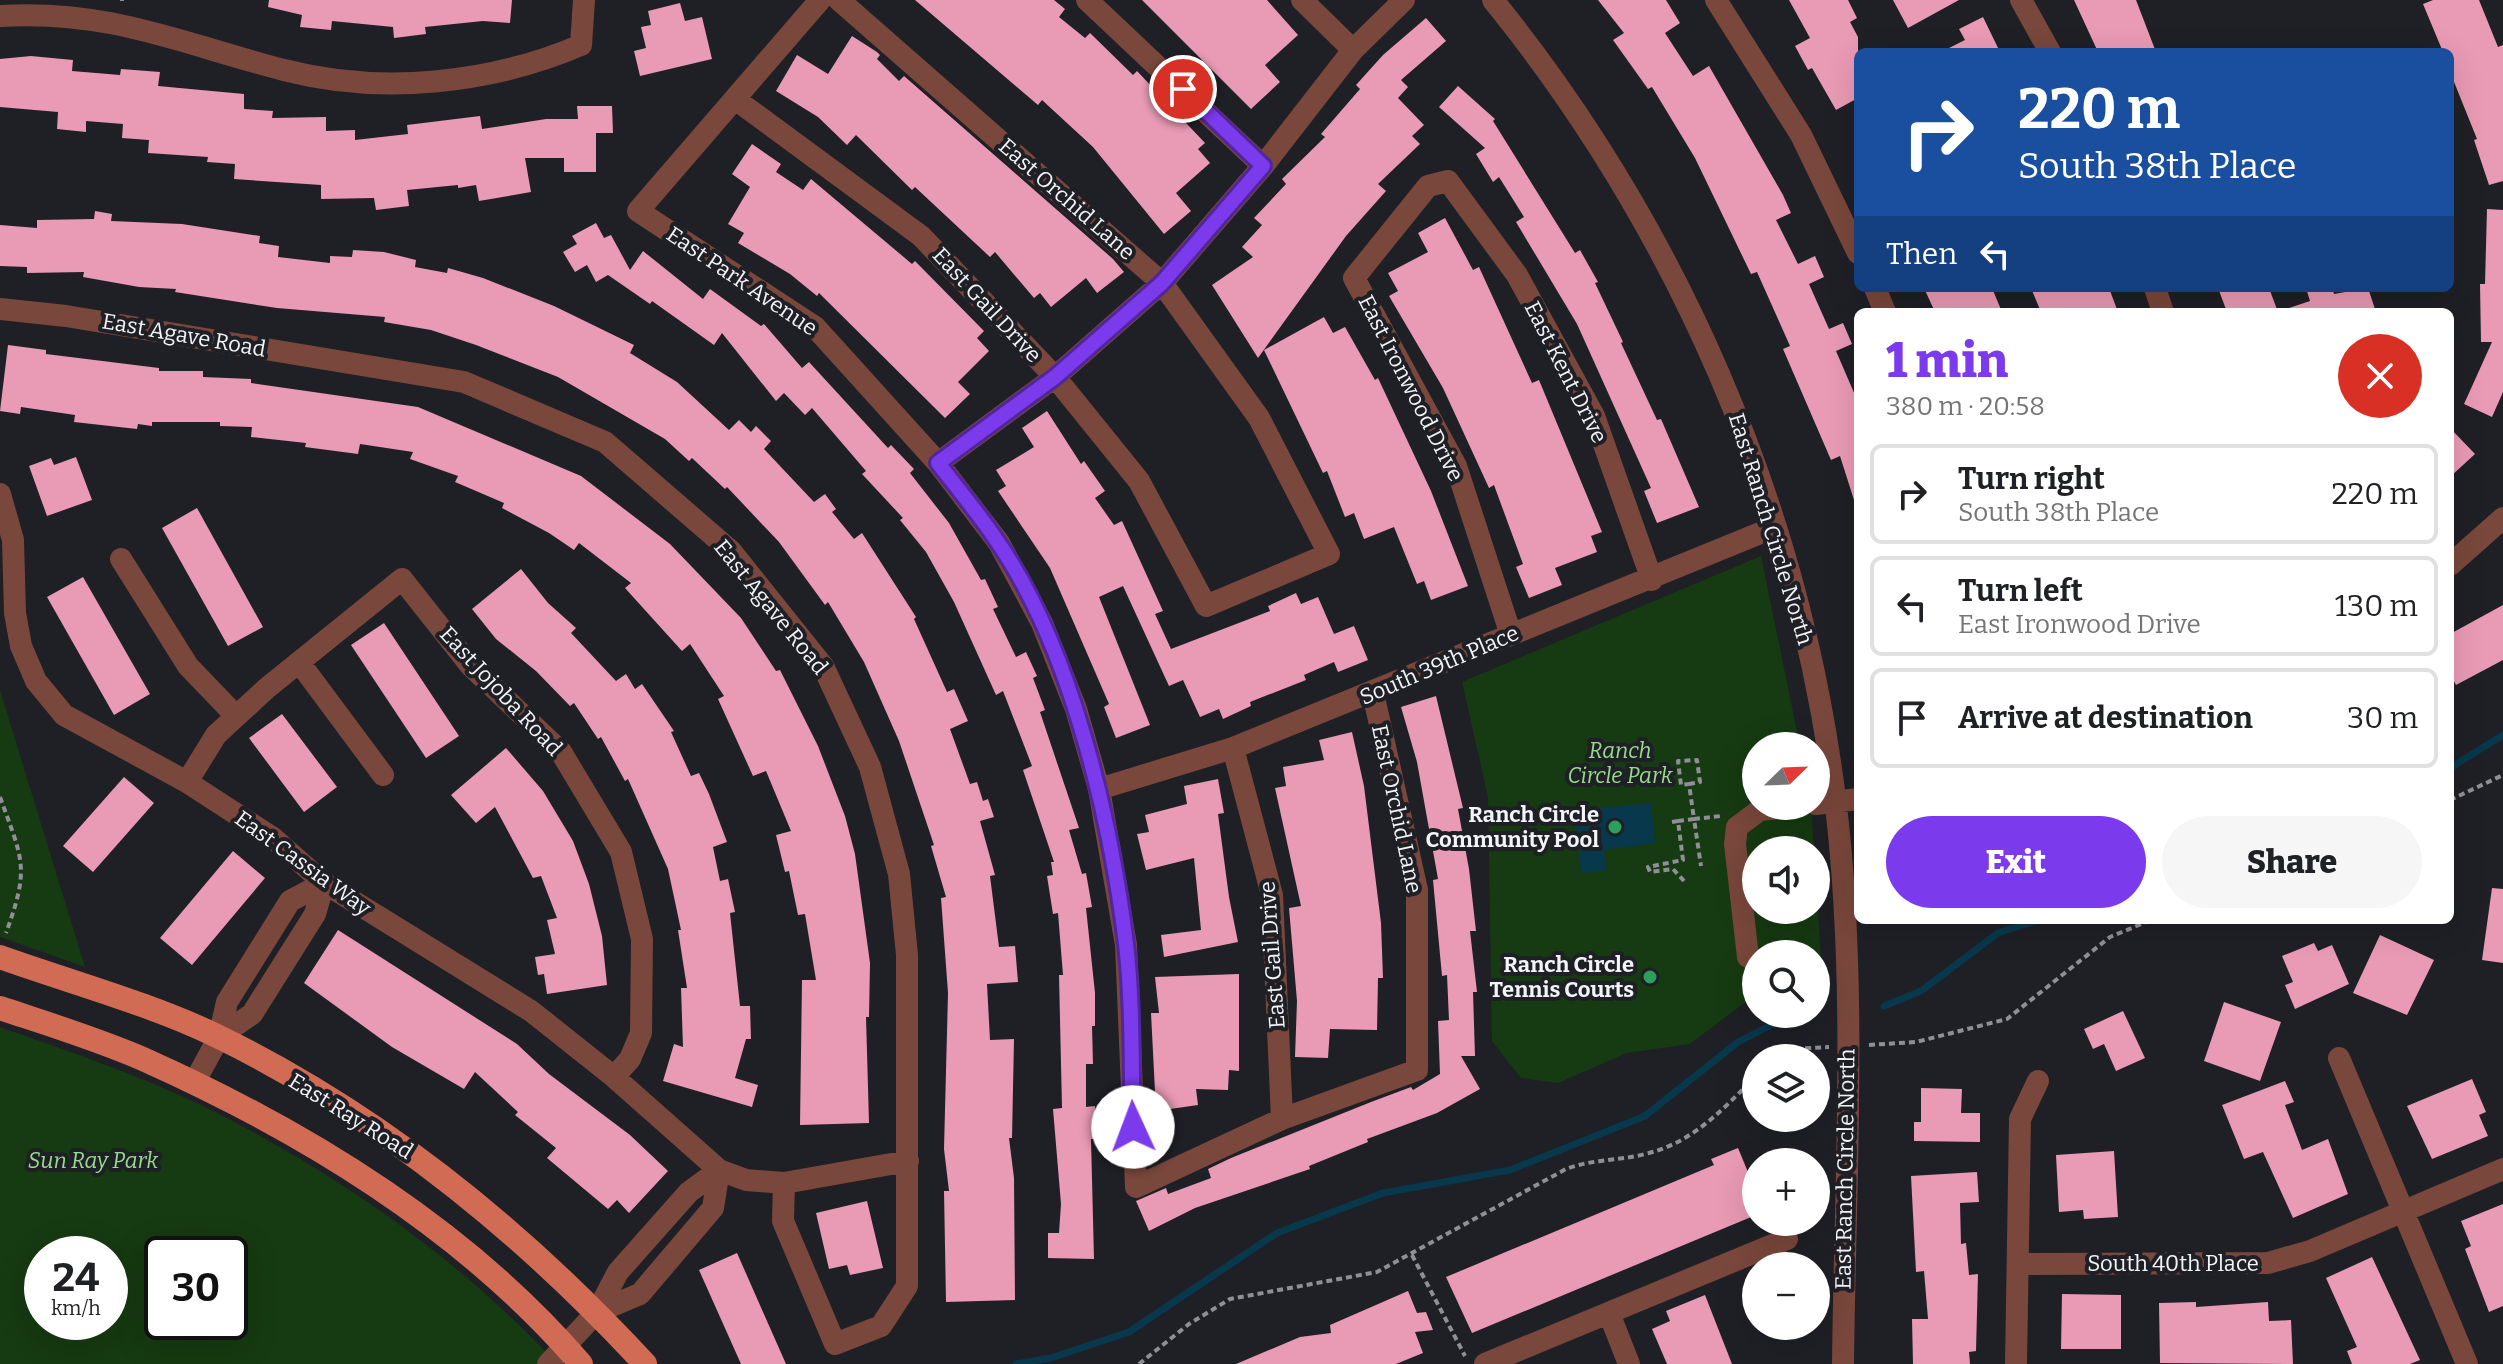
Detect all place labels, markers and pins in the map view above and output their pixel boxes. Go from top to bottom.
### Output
pin [1149,55,1217,123]
place label: Ranch Circle Community Pool [1426,801,1599,853]
marker: Ranch Circle Community Pool [1606,818,1624,836]
place label: Ranch Circle Tennis Courts [1490,951,1634,1003]
marker: Ranch Circle Tennis Courts [1641,968,1659,986]

